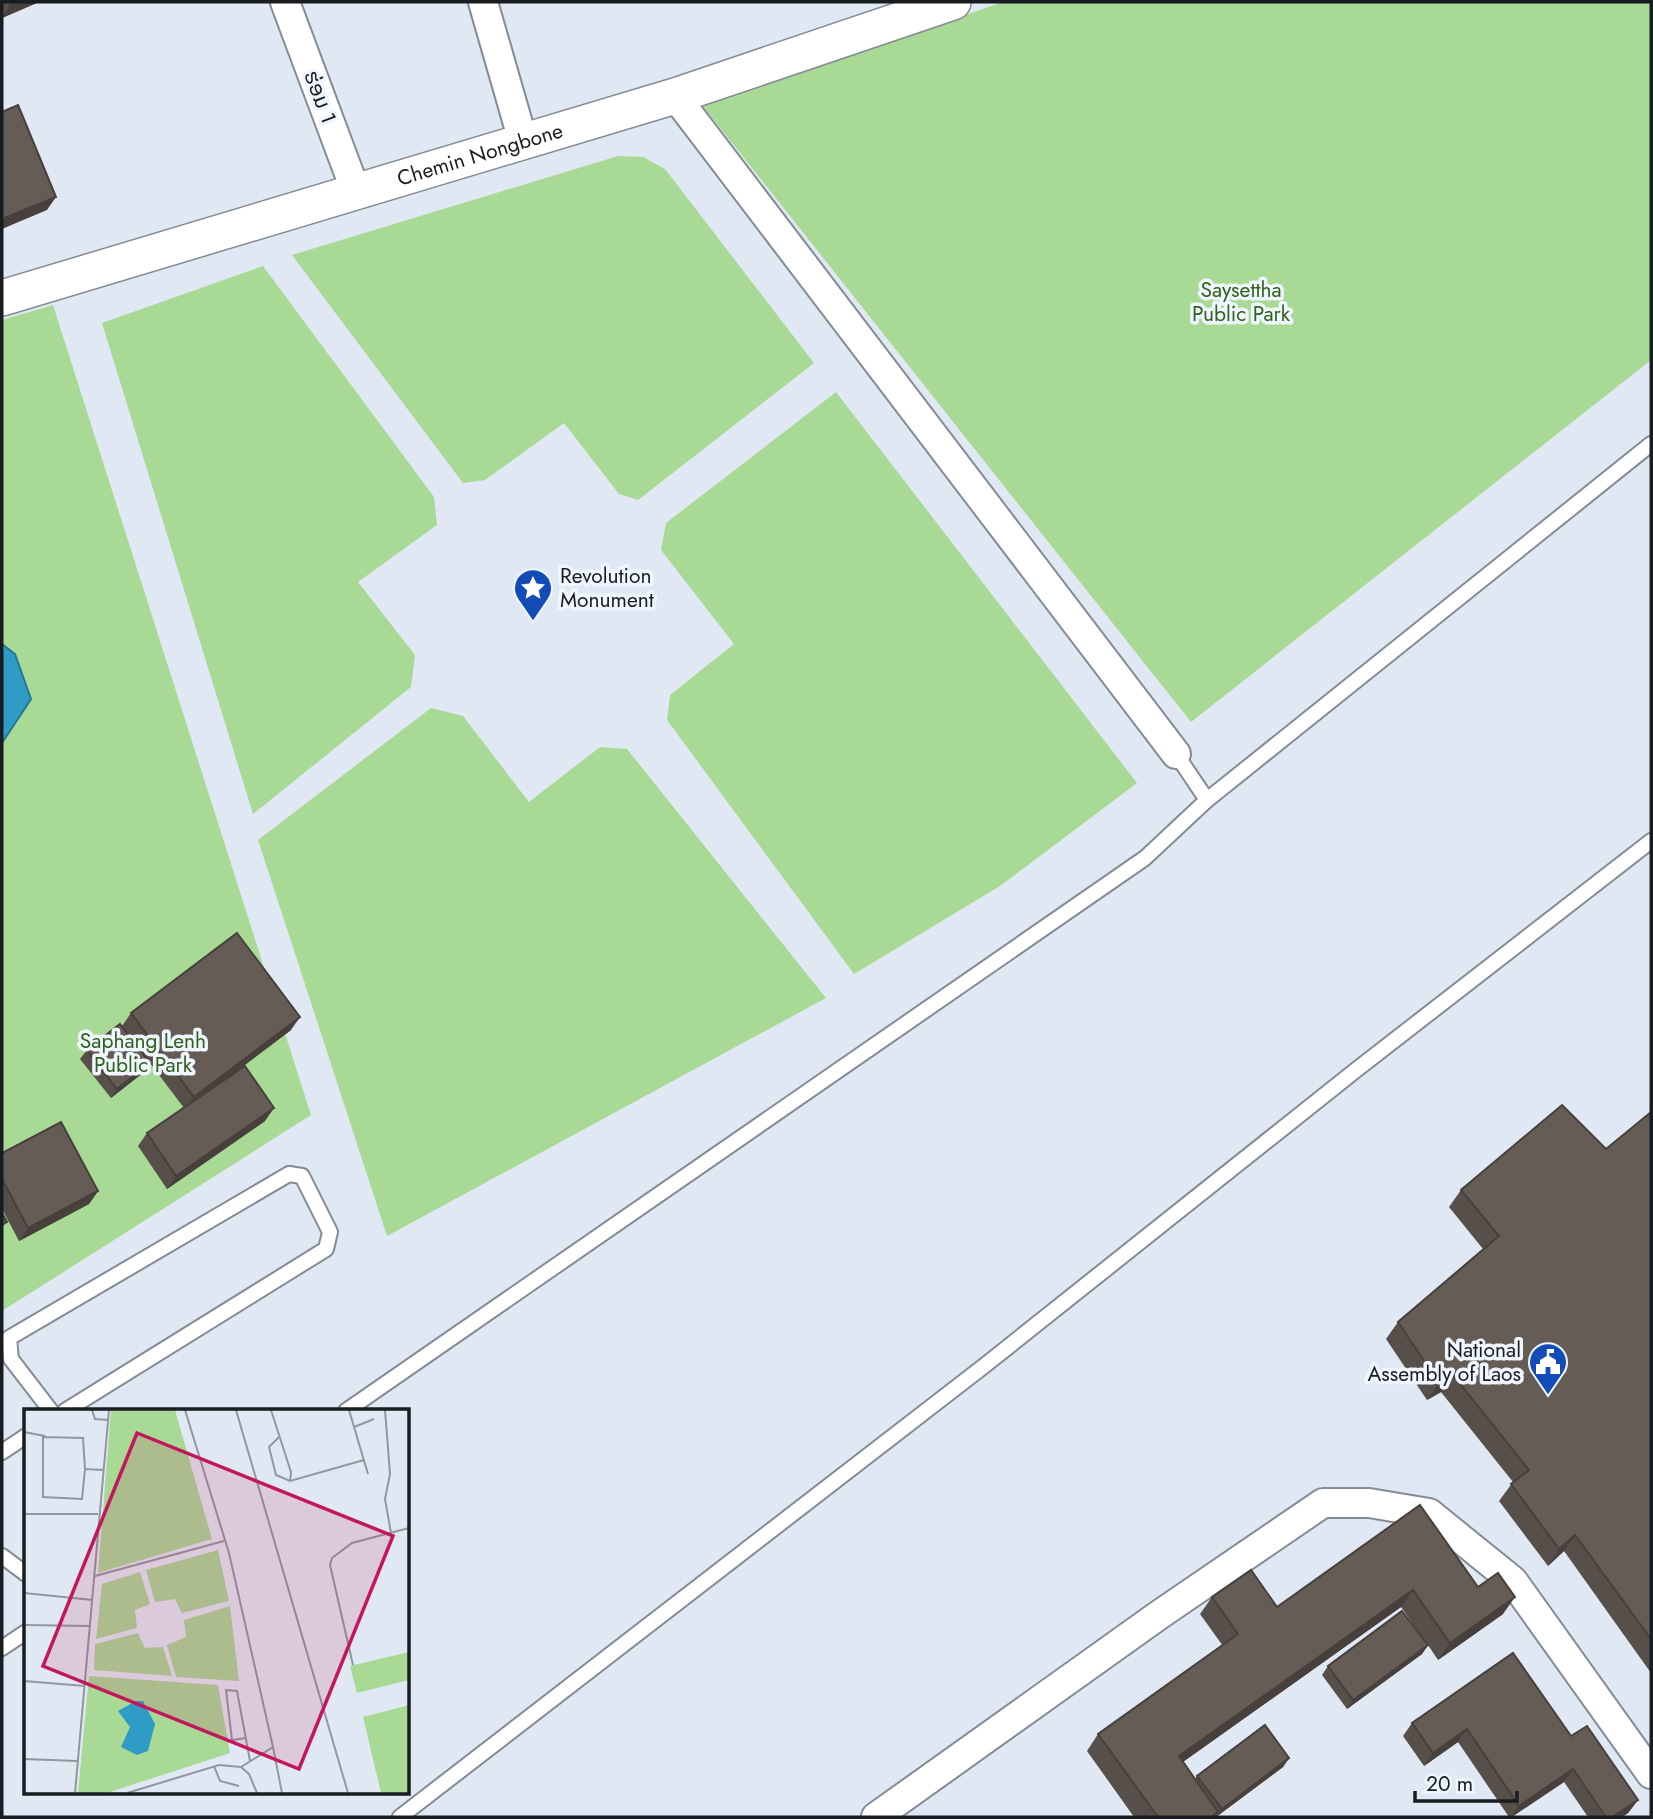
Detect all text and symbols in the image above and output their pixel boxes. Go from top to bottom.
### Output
street label: ຮ່ອມ 1 [296,66,344,128]
street label: Chemin Nongbone [393,115,567,194]
park label: Saysettha Public Park [1192,275,1291,329]
place label: Revolution Monument [560,561,654,615]
place icon: Revolution Monument [512,567,554,622]
park label: Saphang Lenh Public Park [80,1026,206,1080]
place label: National Assembly of Laos [1367,1335,1521,1389]
public building icon: National Assembly of Laos [1527,1341,1569,1396]
inset map [24,1409,410,1794]
scale bar [1415,1759,1516,1803]
text: 20 m [1426,1769,1473,1799]

